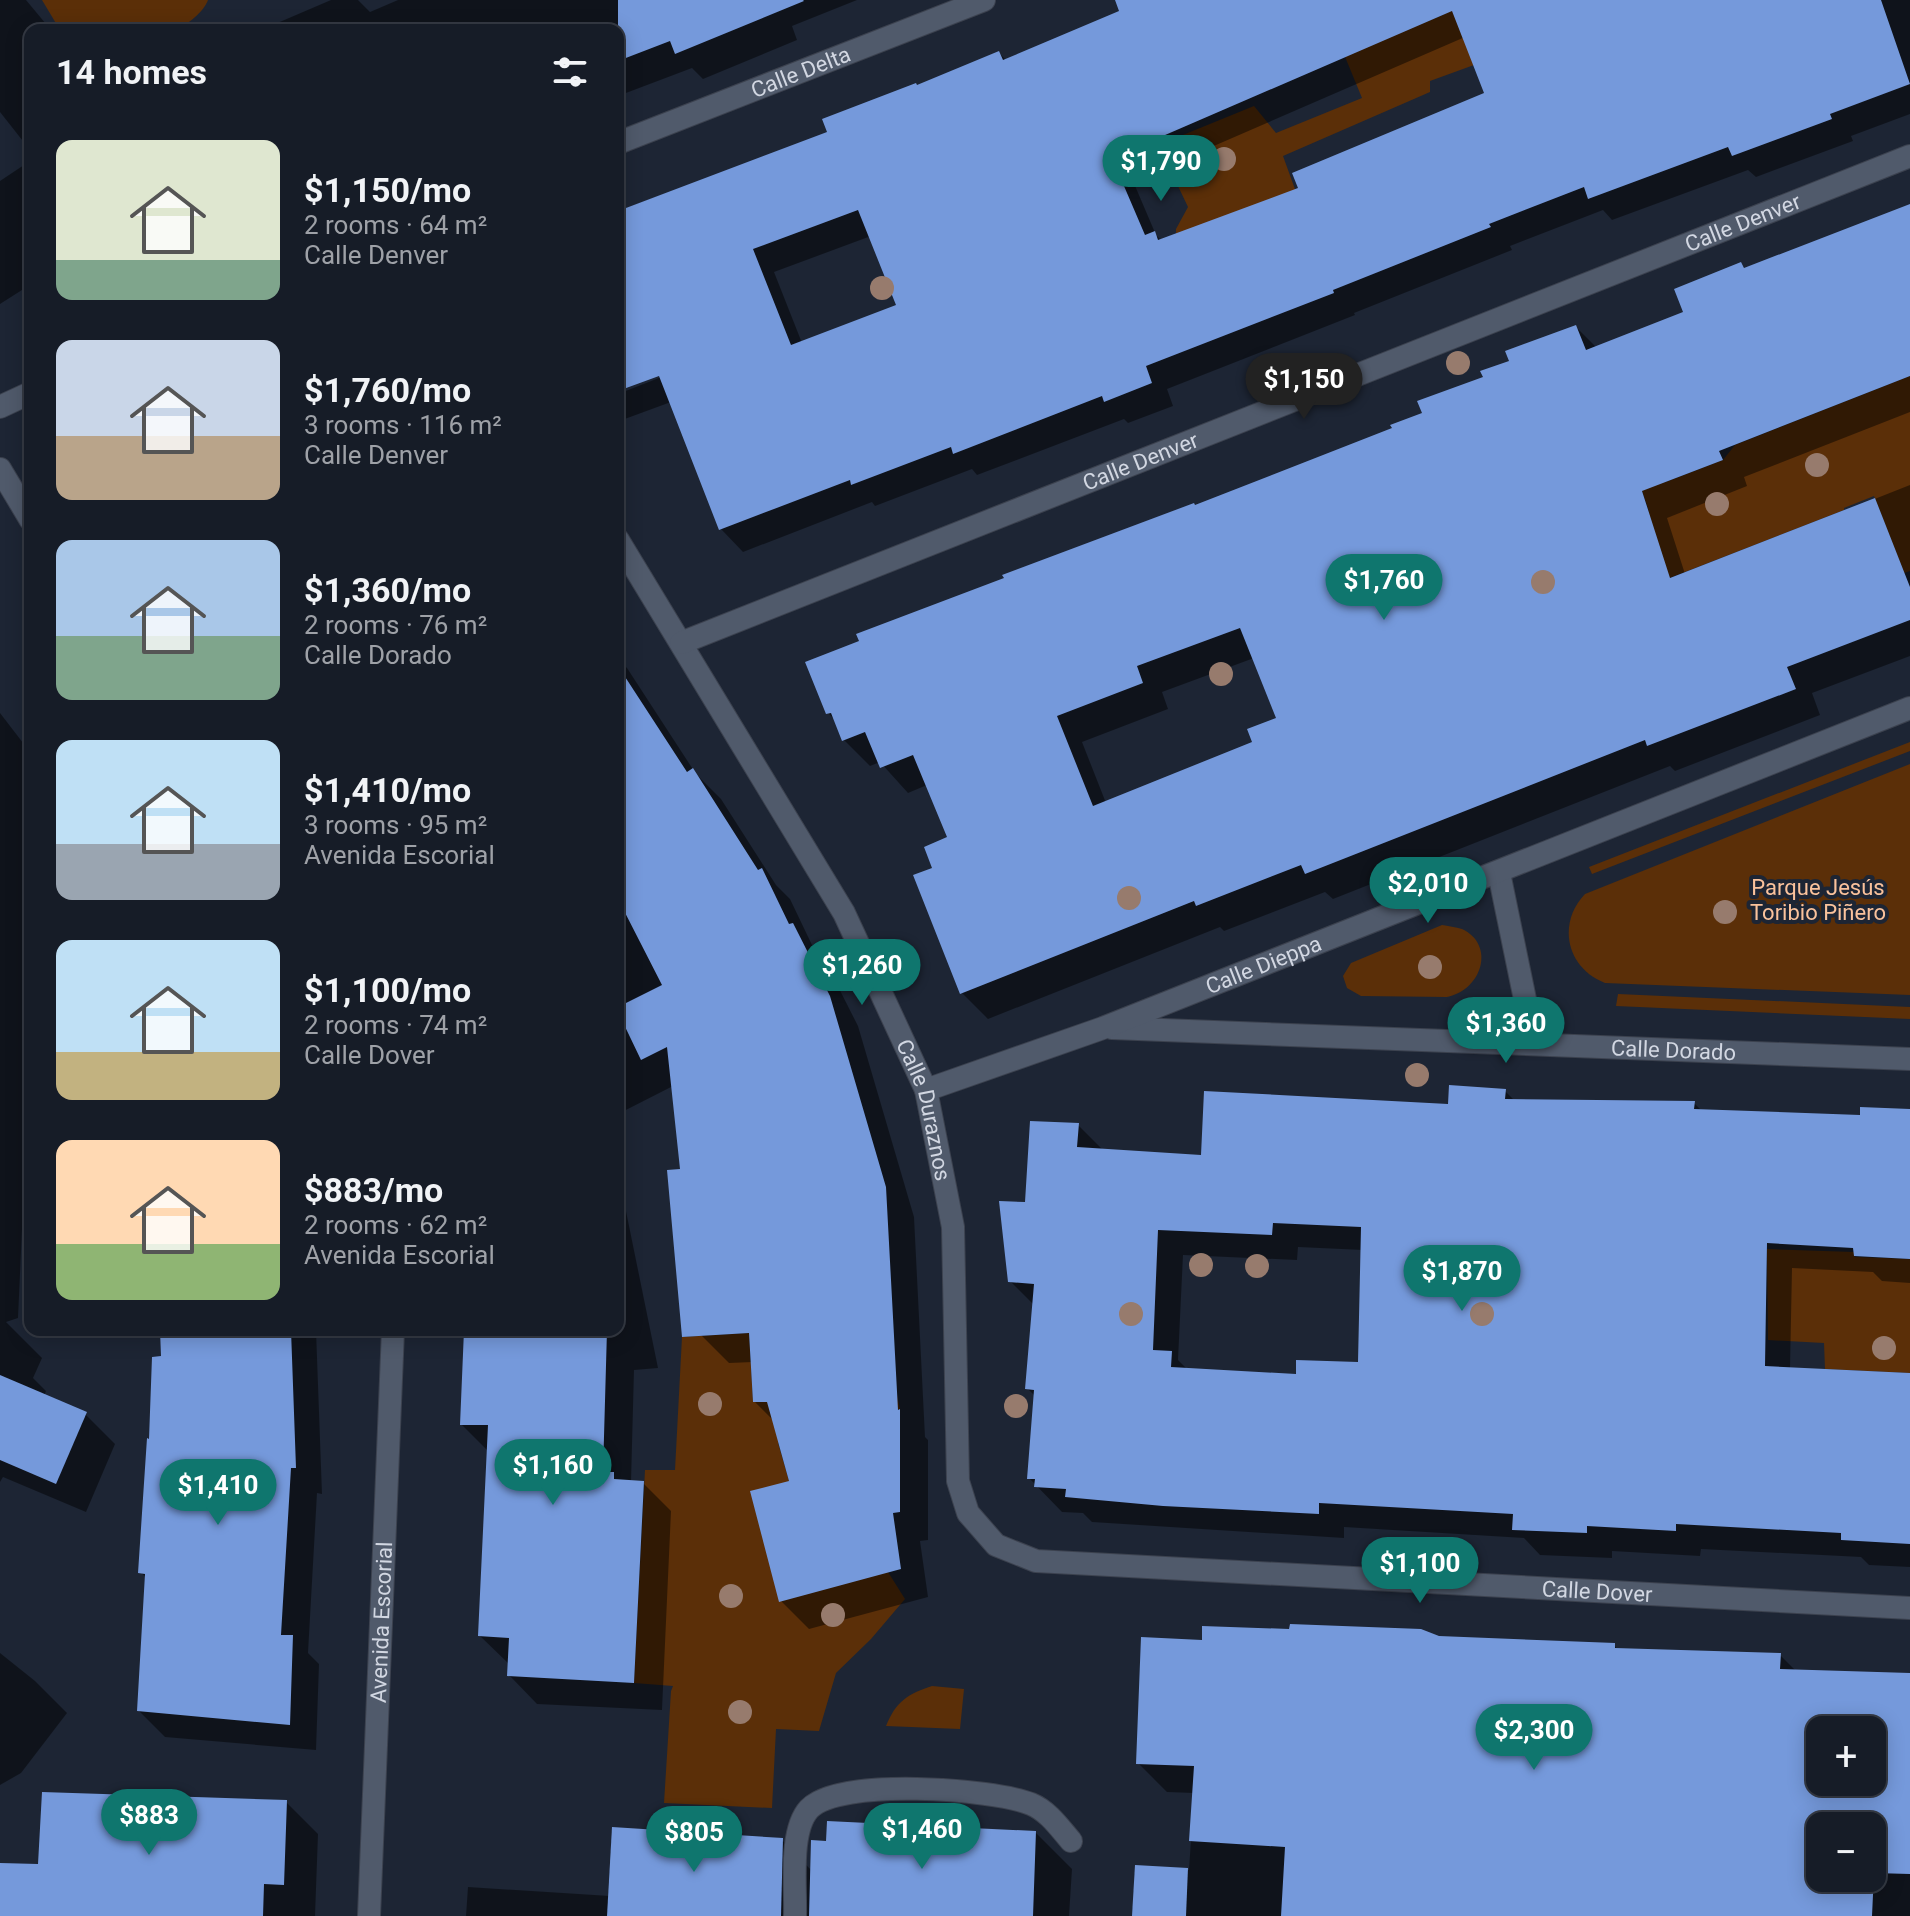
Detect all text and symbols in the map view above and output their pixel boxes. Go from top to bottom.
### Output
street label: Calle Delta [747,41,854,103]
icon: filters [548,50,592,94]
text: 14 homes [56,52,207,92]
pin: $1,790 [1096,135,1226,203]
text: $1,790 [1121,146,1201,176]
text: $1,150/mo [304,170,471,210]
icon: home [120,172,216,268]
street label: Calle Denver [1682,188,1805,257]
text: 2 rooms · 64 m² [304,210,487,240]
text: Calle Denver [304,240,448,270]
pin: $1,150 [1239,353,1369,421]
text: $1,150 [1264,364,1344,394]
text: $1,760/mo [304,370,471,410]
icon: home [120,372,216,468]
text: 3 rooms · 116 m² [304,410,502,440]
street label: Calle Denver [1079,427,1202,496]
text: Calle Denver [304,440,448,470]
pin: $1,760 [1319,554,1449,622]
text: $1,760 [1344,565,1424,595]
text: $1,360/mo [304,570,471,610]
icon: home [120,572,216,668]
text: 2 rooms · 76 m² [304,610,487,640]
text: Calle Dorado [304,640,452,670]
text: $1,410/mo [304,770,471,810]
icon: home [120,772,216,868]
text: 3 rooms · 95 m² [304,810,487,840]
text: Avenida Escorial [304,840,495,870]
pin: $2,010 [1363,857,1493,925]
text: $2,010 [1388,868,1468,898]
park label: Parque Jesús Toribio Piñero [1750,875,1886,925]
street label: Calle Dieppa [1202,931,1325,999]
pin: $1,260 [797,939,927,1007]
text: $1,260 [822,950,902,980]
text: $1,100/mo [304,970,471,1010]
icon: home [120,972,216,1068]
pin: $1,360 [1441,997,1571,1065]
text: $1,360 [1466,1008,1546,1038]
text: 2 rooms · 74 m² [304,1010,487,1040]
street label: Calle Duraznos [891,1035,956,1183]
street label: Calle Dorado [1611,1035,1737,1065]
text: Calle Dover [304,1040,435,1070]
text: $883/mo [304,1170,443,1210]
icon: home [120,1172,216,1268]
text: 2 rooms · 62 m² [304,1210,487,1240]
text: Avenida Escorial [304,1240,495,1270]
pin: $1,870 [1397,1245,1527,1313]
text: $1,870 [1422,1256,1502,1286]
pin: $1,160 [488,1439,618,1507]
text: $1,160 [513,1450,593,1480]
pin: $1,410 [153,1459,283,1527]
text: $1,410 [178,1470,258,1500]
pin: $1,100 [1355,1537,1485,1605]
street label: Avenida Escorial [366,1541,397,1703]
text: $1,100 [1380,1548,1460,1578]
street label: Calle Dover [1541,1576,1654,1607]
pin: $2,300 [1469,1704,1599,1772]
text: $2,300 [1494,1715,1574,1745]
map controls [1806,1716,1886,1892]
button: + [1806,1716,1886,1796]
pin: $883 [102,1789,196,1857]
text: $883 [119,1800,179,1830]
pin: $1,460 [857,1803,987,1871]
pin: $805 [647,1806,741,1874]
button: − [1806,1812,1886,1892]
text: $1,460 [882,1814,962,1844]
text: $805 [664,1817,724,1847]

